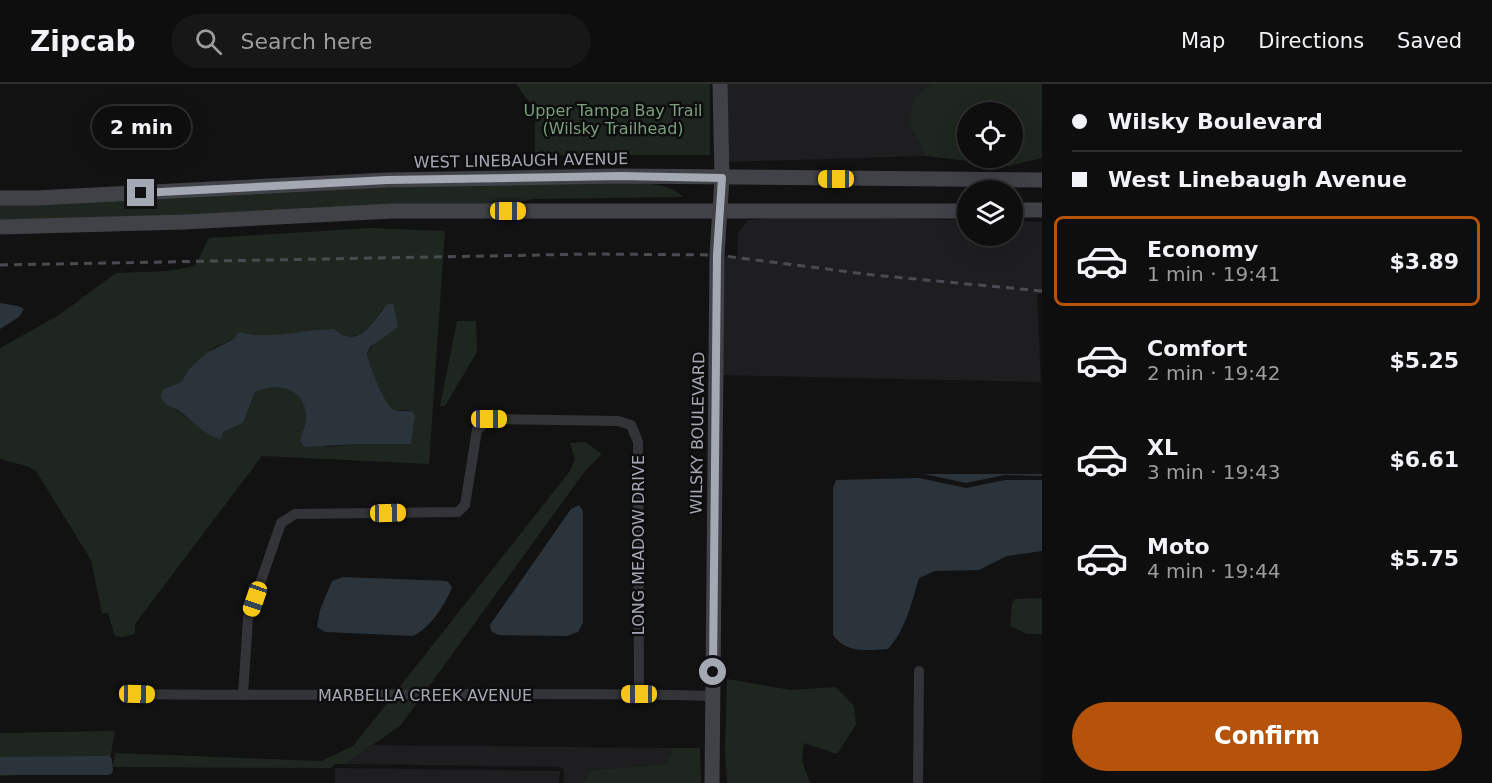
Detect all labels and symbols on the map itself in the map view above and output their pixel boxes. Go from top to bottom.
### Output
park label: Upper Tampa Bay Trail (Wilsky Trailhead) [523,101,703,138]
callout: 2 min [92,106,190,148]
street label: WEST LINEBAUGH AVENUE [414,149,628,172]
car [818,170,854,188]
route end [127,179,154,206]
car [490,202,526,220]
street label: WILSKY BOULEVARD [687,351,708,515]
car [471,410,507,428]
street label: LONG MEADOW DRIVE [629,455,648,635]
car [370,504,406,522]
car [241,579,269,619]
route start [699,658,726,685]
car [119,685,155,703]
car [621,685,657,703]
street label: MARBELLA CREEK AVENUE [318,686,532,705]

